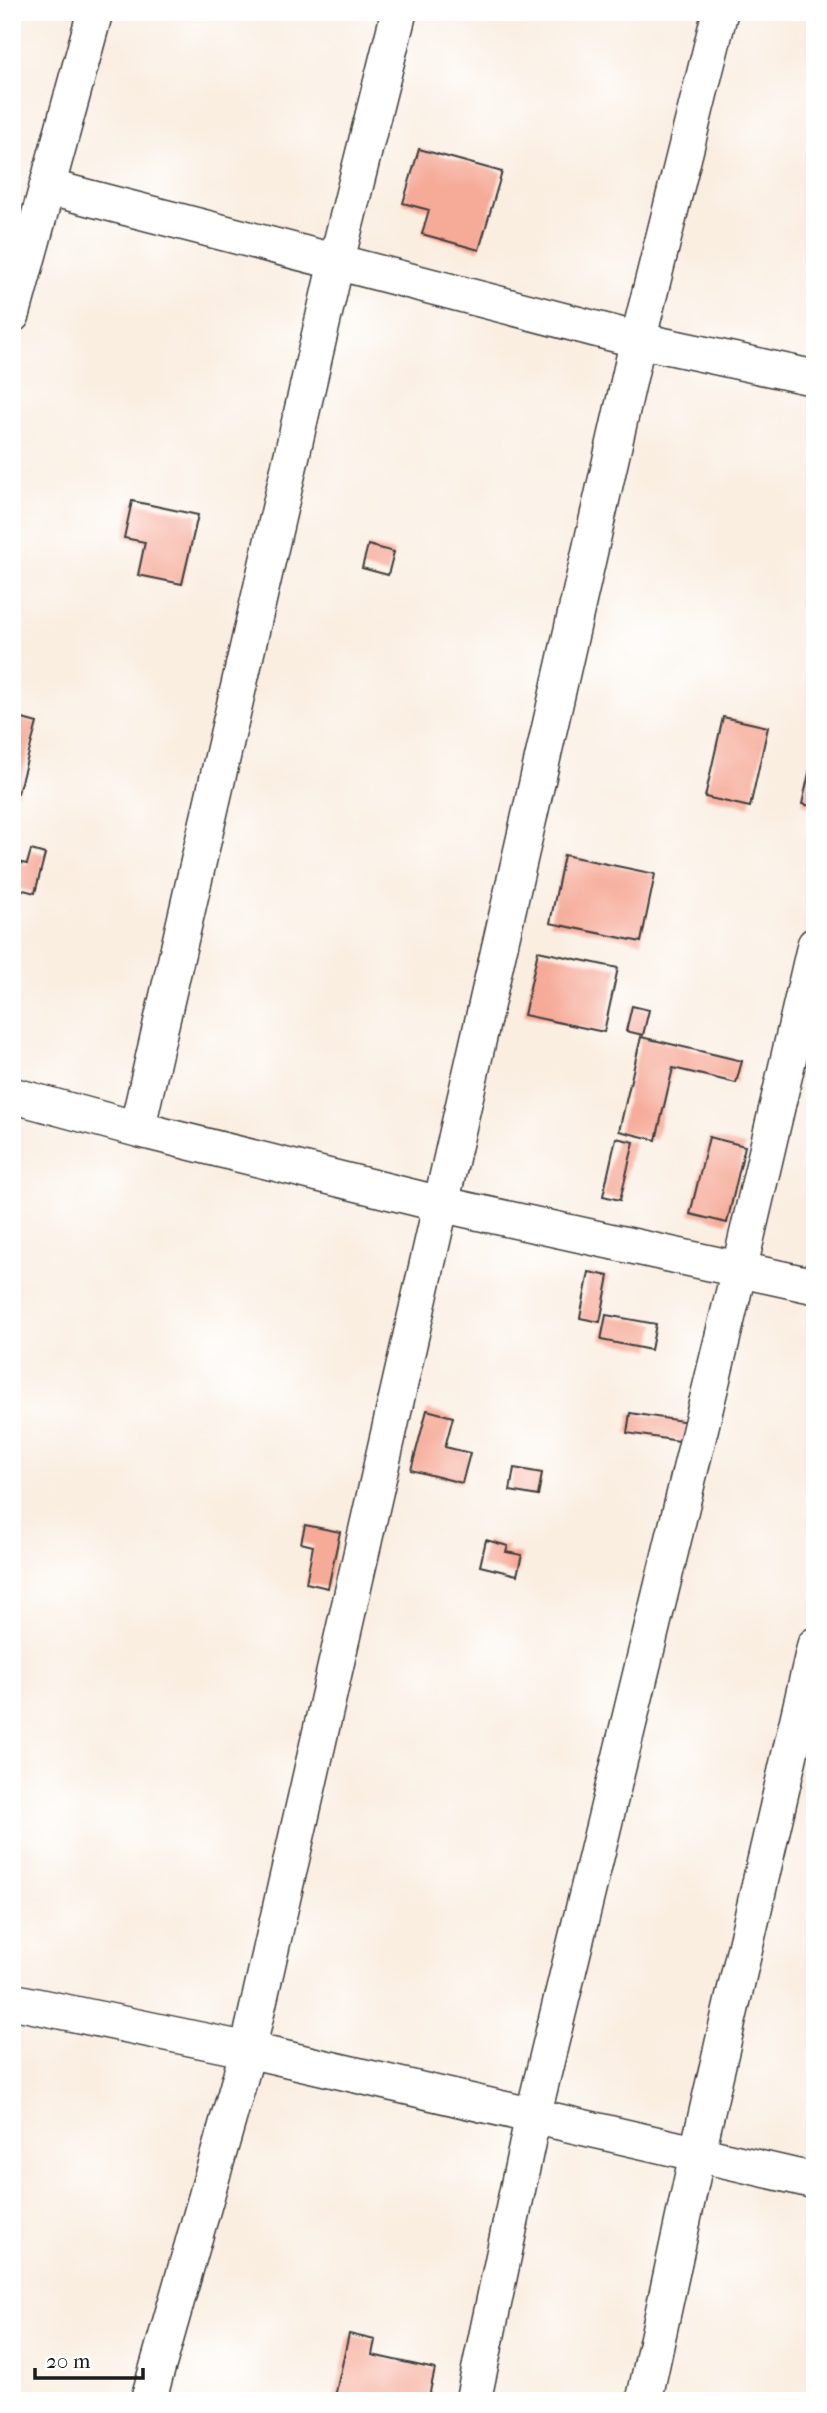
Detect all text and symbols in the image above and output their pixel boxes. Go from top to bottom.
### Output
scale bar [35,2336,144,2380]
text: 20 m [46,2349,91,2373]

